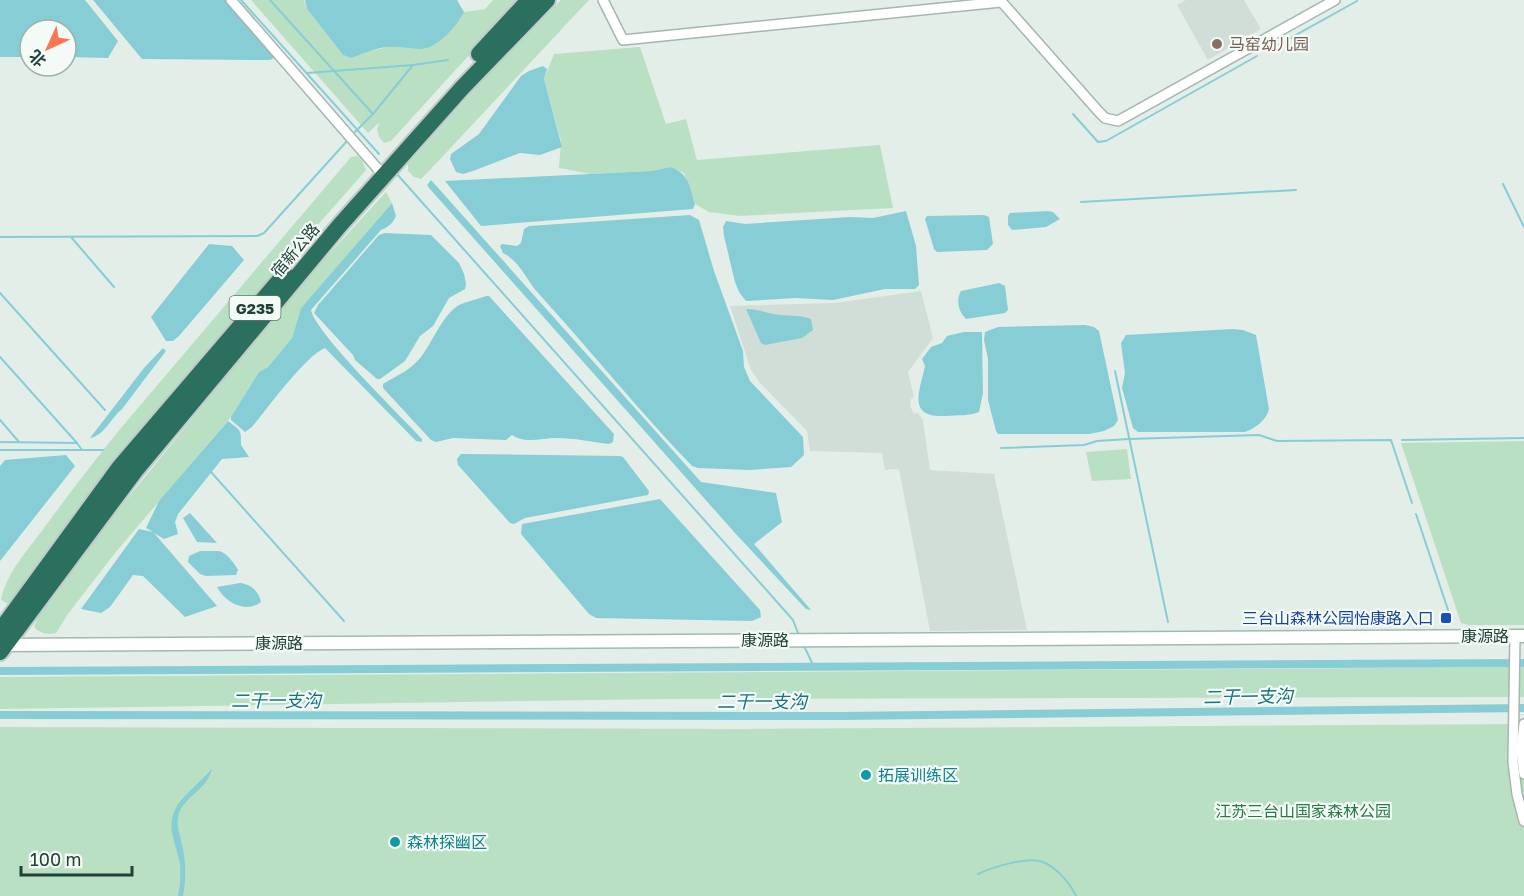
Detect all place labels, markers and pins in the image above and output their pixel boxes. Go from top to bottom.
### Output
place label: 马窑幼儿园 [1229,34,1309,54]
marker: 马窑幼儿园 [1210,37,1224,51]
place label: 三台山森林公园怡康路入口 [1242,608,1434,628]
marker: 三台山森林公园怡康路入口 [1439,611,1453,625]
place label: 拓展训练区 [878,765,958,785]
marker: 拓展训练区 [859,768,873,782]
place label: 森林探幽区 [407,832,487,852]
marker: 森林探幽区 [388,835,402,849]

